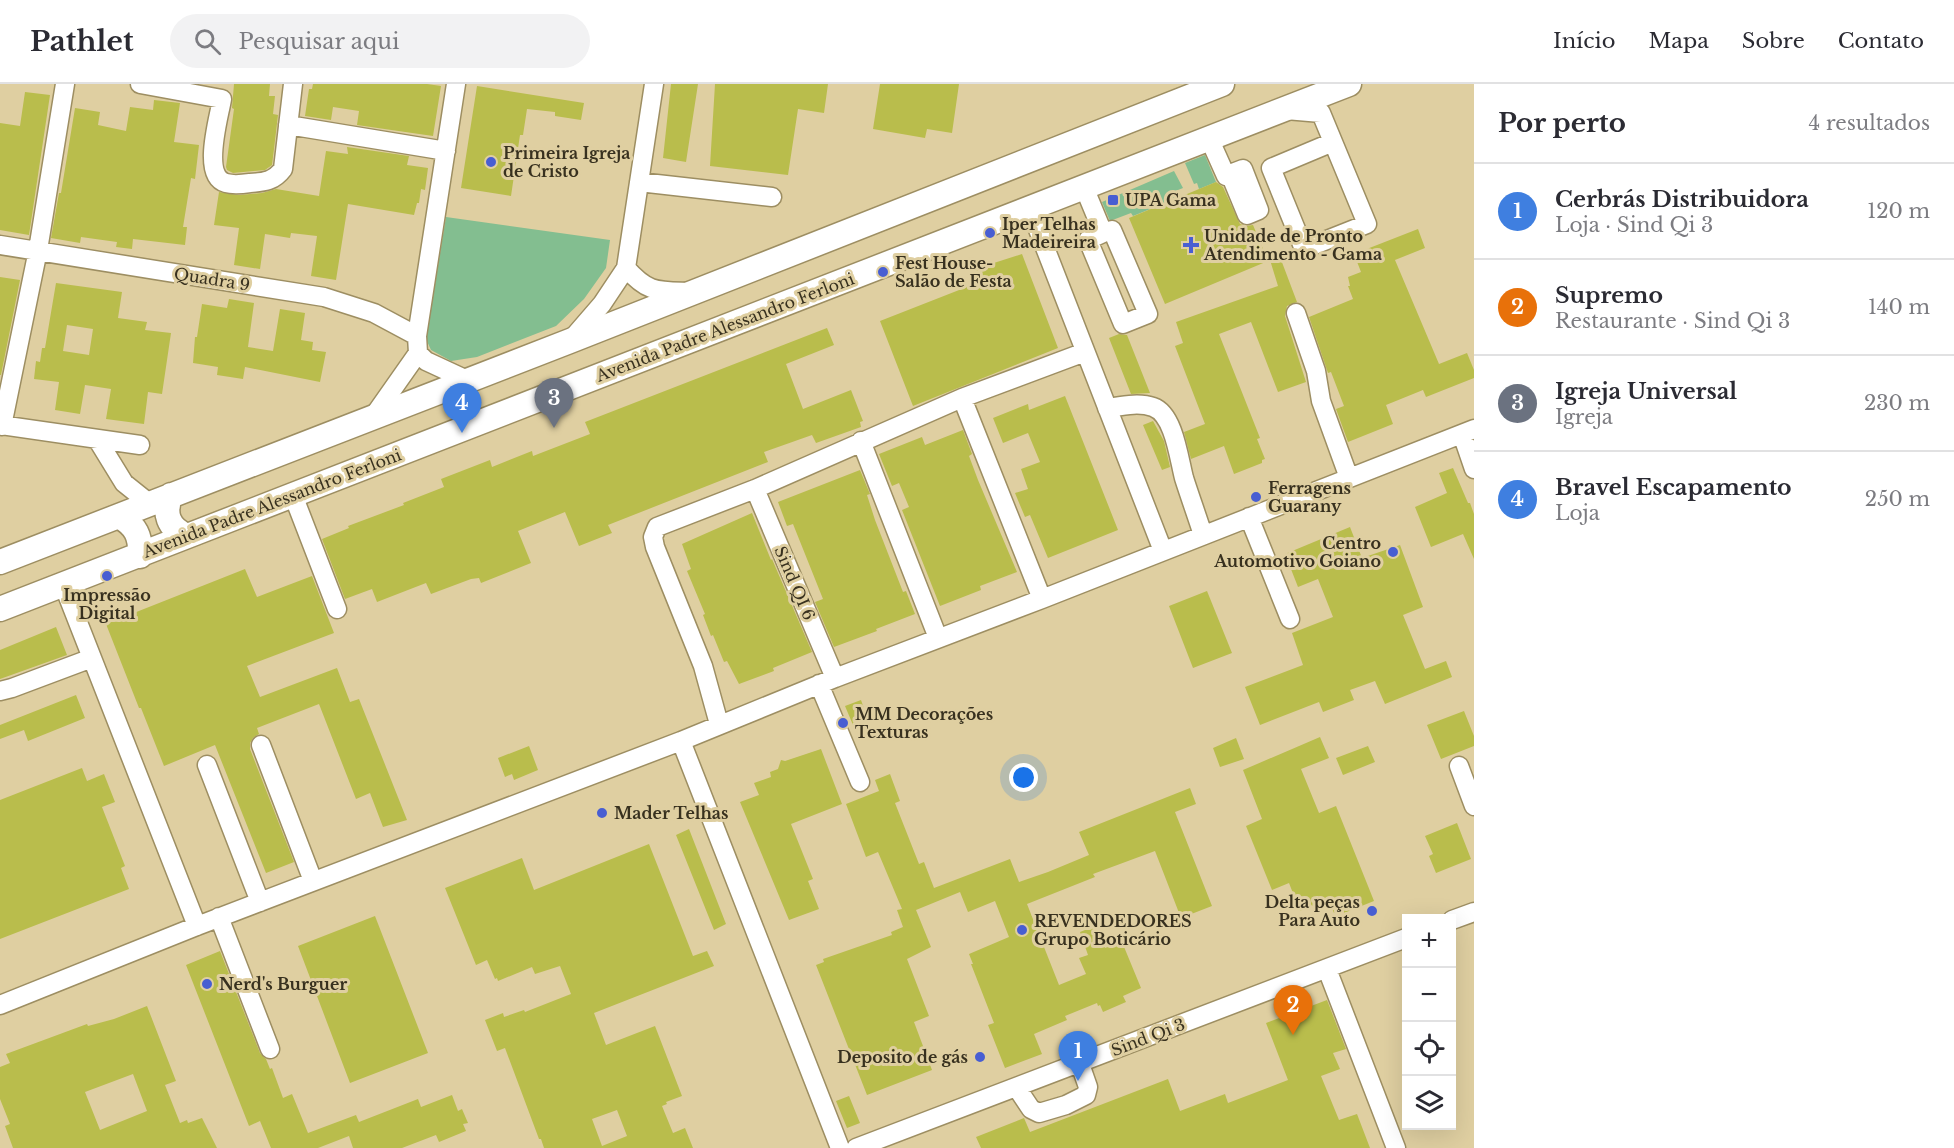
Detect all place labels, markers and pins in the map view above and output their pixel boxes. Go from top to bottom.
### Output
place label: Primeira Igreja de Cristo [503,143,631,181]
marker: Primeira Igreja de Cristo [484,155,498,169]
place label: UPA Gama [1125,190,1216,210]
marker: UPA Gama [1106,193,1120,207]
place label: Iper Telhas Madeireira [1002,214,1096,252]
marker: Iper Telhas Madeireira [983,226,997,240]
place label: Unidade de Pronto Atendimento - Gama [1203,226,1382,264]
marker: Unidade de Pronto Atendimento - Gama [1182,236,1200,254]
place label: Fest House- Salão de Festa [895,253,1012,291]
marker: Fest House- Salão de Festa [876,265,890,279]
pin: 3 [534,378,574,428]
pin: 4 [442,384,482,433]
place label: Ferragens Guarany [1268,478,1351,516]
marker: Ferragens Guarany [1249,490,1263,504]
place label: Centro Automotivo Goiano [1213,533,1381,571]
marker: Centro Automotivo Goiano [1386,545,1400,559]
marker: Impressão Digital [100,569,114,583]
place label: Impressão Digital [63,585,151,623]
place label: MM Decorações Texturas [855,704,993,742]
marker: MM Decorações Texturas [836,716,850,730]
place label: Mader Telhas [614,803,728,823]
marker: Mader Telhas [595,806,609,820]
place label: Delta peças Para Auto [1265,892,1360,930]
marker: Delta peças Para Auto [1365,904,1379,918]
place label: REVENDEDORES Grupo Boticário [1034,911,1192,949]
marker: REVENDEDORES Grupo Boticário [1015,923,1029,937]
place label: Nerd's Burguer [219,974,347,994]
marker: Nerd's Burguer [200,977,214,991]
pin: 2 [1274,986,1312,1035]
pin: 1 [1058,1032,1098,1081]
place label: Deposito de gás [837,1047,968,1067]
marker: Deposito de gás [973,1050,987,1064]

